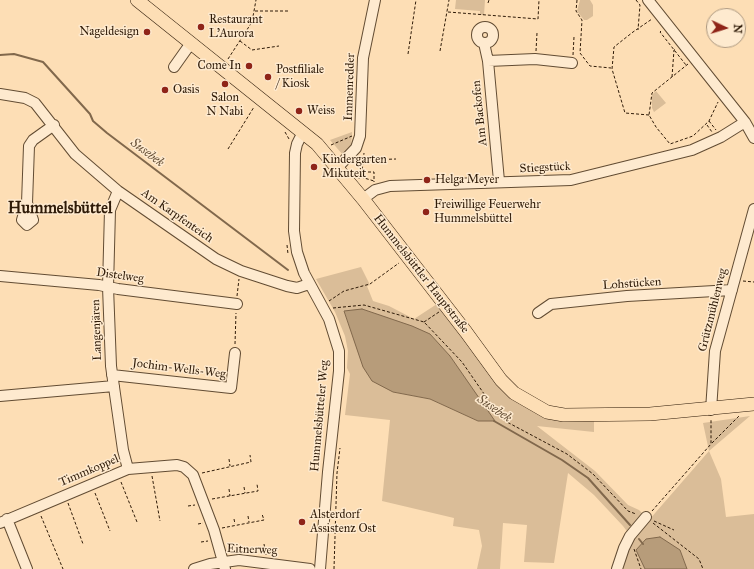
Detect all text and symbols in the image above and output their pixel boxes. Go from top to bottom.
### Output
north arrow [706,8,746,48]
place label: Restaurant L'Aurora [209,13,263,41]
marker: Restaurant L'Aurora [196,22,206,32]
text: N [731,24,744,34]
place label: Nageldesign [79,25,139,39]
marker: Nageldesign [142,27,152,37]
street label: Immenredder [342,53,358,121]
place label: Come In [197,59,241,73]
marker: Come In [244,61,254,71]
place label: Postfiliale / Kiosk [276,63,324,91]
marker: Postfiliale / Kiosk [263,72,273,82]
marker: Salon N Nabi [220,79,230,89]
street label: Am Backofen [469,80,491,146]
place label: Oasis [173,83,199,97]
marker: Oasis [160,85,170,95]
place label: Salon N Nabi [207,91,243,119]
place label: Weiss [307,104,335,118]
marker: Weiss [294,106,304,116]
water label: Susebek [127,135,167,171]
place label: Kindergarten Mikuteit [322,153,387,181]
street label: Stiegstück [519,159,571,177]
marker: Kindergarten Mikuteit [309,162,319,172]
place label: Helga Meyer [435,173,499,187]
marker: Helga Meyer [422,175,432,185]
street label: Am Karpfenteich [138,186,216,246]
place label: Freiwillige Feuerwehr Hummelsbüttel [434,198,541,226]
district label: Hummelsbüttel [8,199,112,219]
marker: Freiwillige Feuerwehr Hummelsbüttel [421,207,431,217]
street label: Hummelsbüttler Hauptstraße [370,212,472,336]
street label: Distelweg [95,266,145,286]
street label: Grützmühlenweg [696,267,730,353]
street label: Lohstücken [602,275,662,293]
street label: Langenjären [89,299,105,361]
street label: Jochim-Wells-Weg [131,356,227,382]
street label: Hummelsbütteler Weg [308,360,332,472]
water label: Susebek [474,392,514,426]
street label: Timmkoppel [57,452,121,490]
place label: Alsterdorf Assistenz Ost [310,508,376,536]
marker: Alsterdorf Assistenz Ost [297,517,307,527]
street label: Eitnerweg [227,542,277,558]

